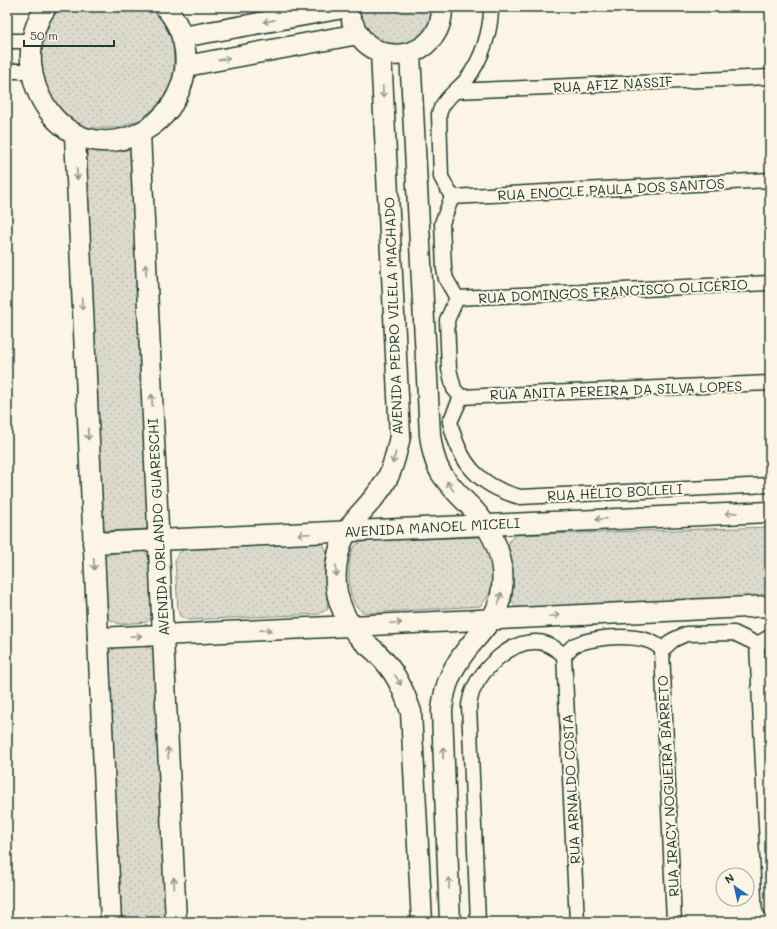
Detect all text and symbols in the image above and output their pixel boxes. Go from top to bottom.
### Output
one-way arrow [263,18,276,26]
scale bar [24,22,114,48]
text: 50 m [30,27,58,43]
one-way arrow [217,55,230,63]
street label: RUA AFIZ NASSIF [553,71,673,97]
one-way arrow [379,85,386,98]
one-way arrow [73,167,80,180]
street label: RUA ENOCLE PAULA DOS SANTOS [497,174,725,204]
street label: AVENIDA PEDRO VILELA MACHADO [379,197,407,435]
one-way arrow [142,264,150,277]
street label: RUA DOMINGOS FRANCISCO OLICÉRIO [478,274,748,308]
one-way arrow [79,297,86,310]
street label: RUA ANITA PEREIRA DA SILVA LOPES [489,376,743,404]
one-way arrow [148,394,156,407]
street label: AVENIDA ORLANDO GUARESCHI [143,418,173,636]
one-way arrow [85,427,92,440]
one-way arrow [390,452,397,465]
street label: RUA HÉLIO BOLLELI [547,479,683,505]
one-way arrow [446,481,454,492]
one-way arrow [725,510,738,517]
street label: AVENIDA MANOEL MICELI [344,513,520,541]
one-way arrow [595,516,608,523]
one-way arrow [298,530,311,537]
one-way arrow [90,557,98,570]
one-way arrow [332,564,340,577]
one-way arrow [497,592,505,605]
one-way arrow [547,612,560,620]
one-way arrow [389,620,402,627]
one-way arrow [259,626,272,633]
one-way arrow [129,633,142,640]
one-way arrow [395,674,403,686]
street label: RUA IRACY NOGUEIRA BARRETO [653,675,683,897]
street label: RUA ARNALDO COSTA [558,714,584,864]
one-way arrow [165,747,172,760]
one-way arrow [440,747,447,760]
north arrow [715,867,755,907]
text: N [721,870,737,887]
one-way arrow [171,877,178,890]
one-way arrow [445,877,452,890]

